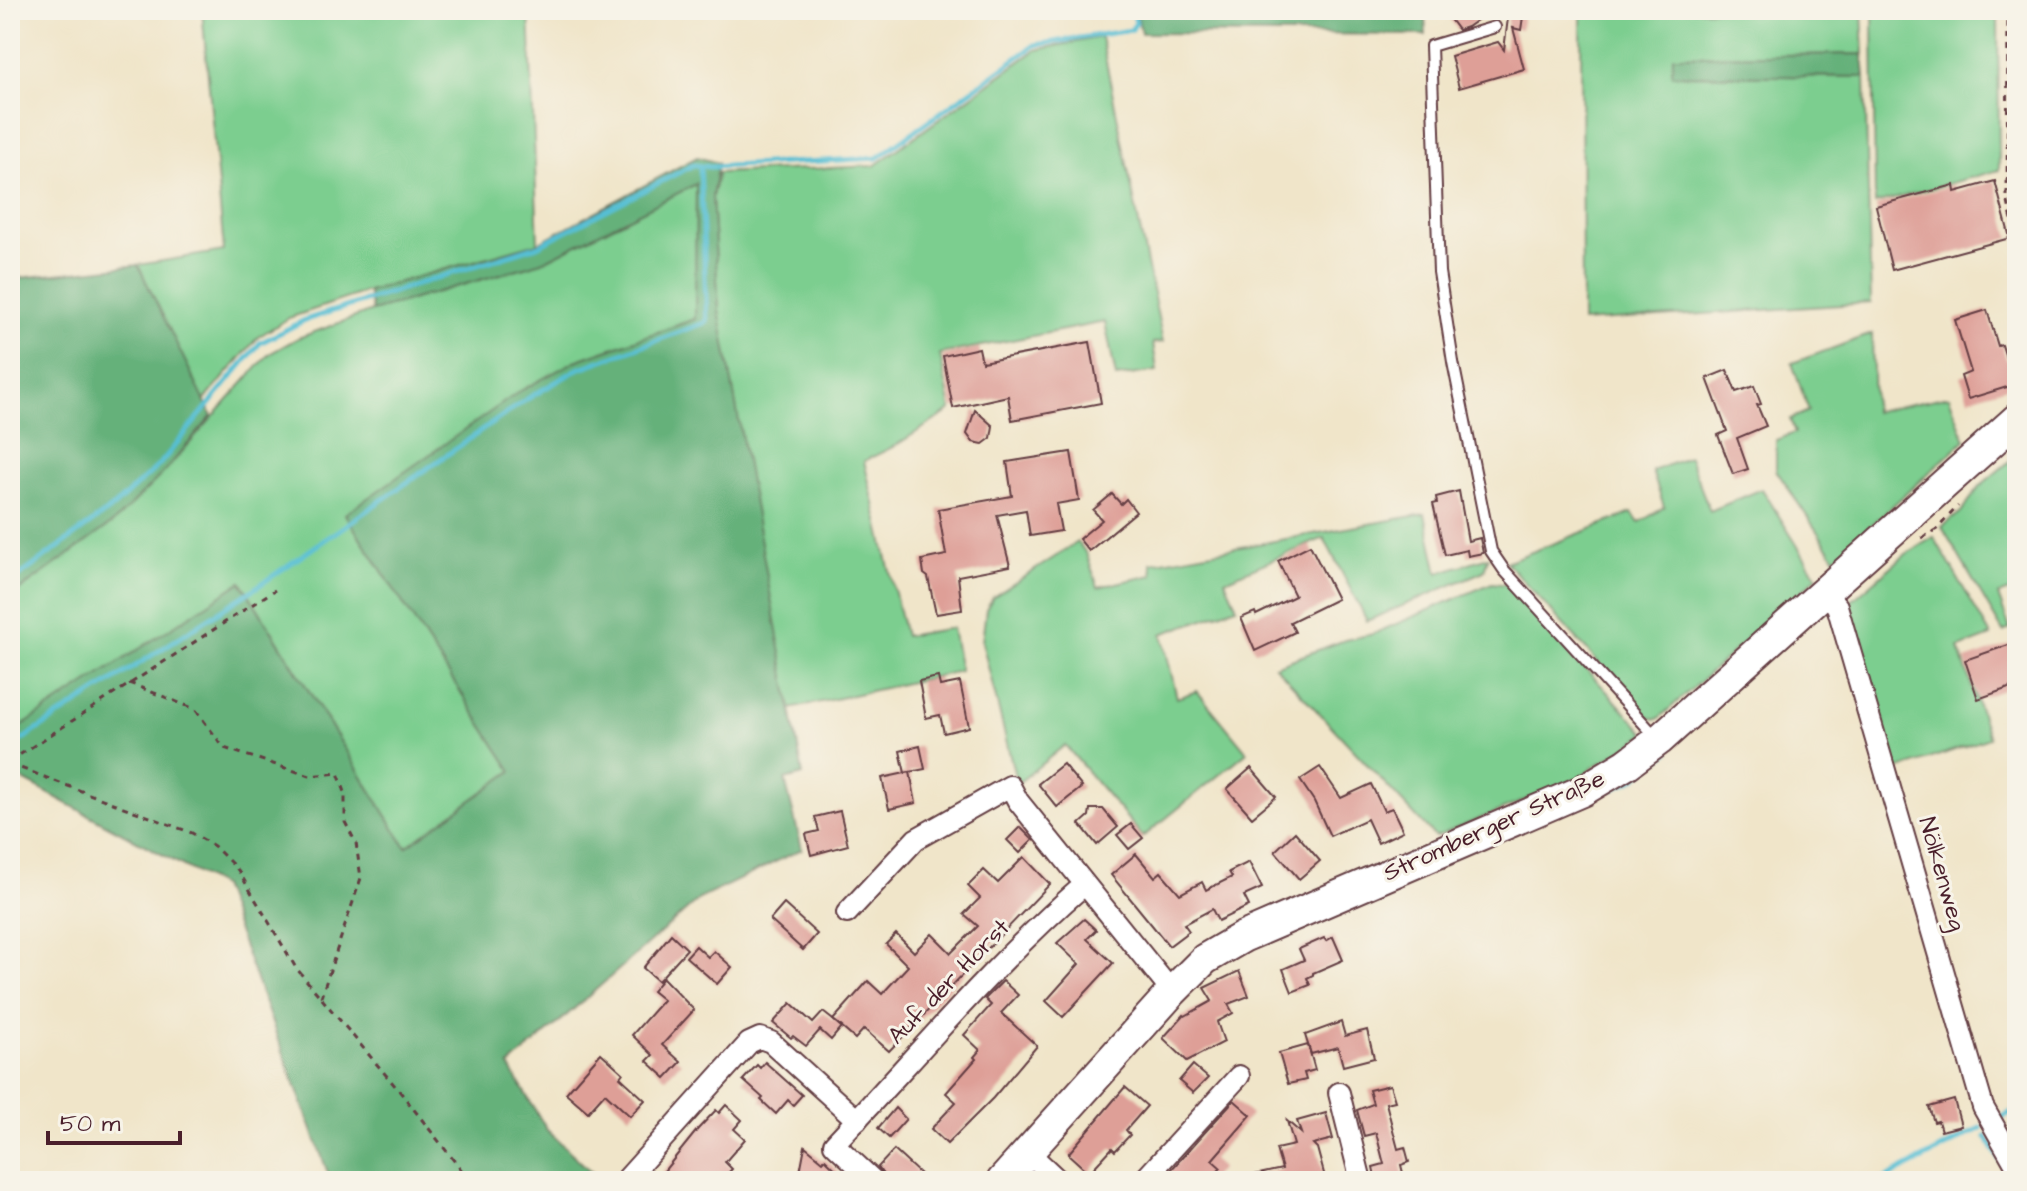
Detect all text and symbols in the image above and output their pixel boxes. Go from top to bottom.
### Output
street label: Stromberger Straße [1378,762,1611,891]
street label: Nölkenweg [1909,813,1974,935]
street label: Auf der Horst [880,912,1018,1052]
scale bar [48,1095,180,1145]
text: 50 m [60,1107,121,1141]

